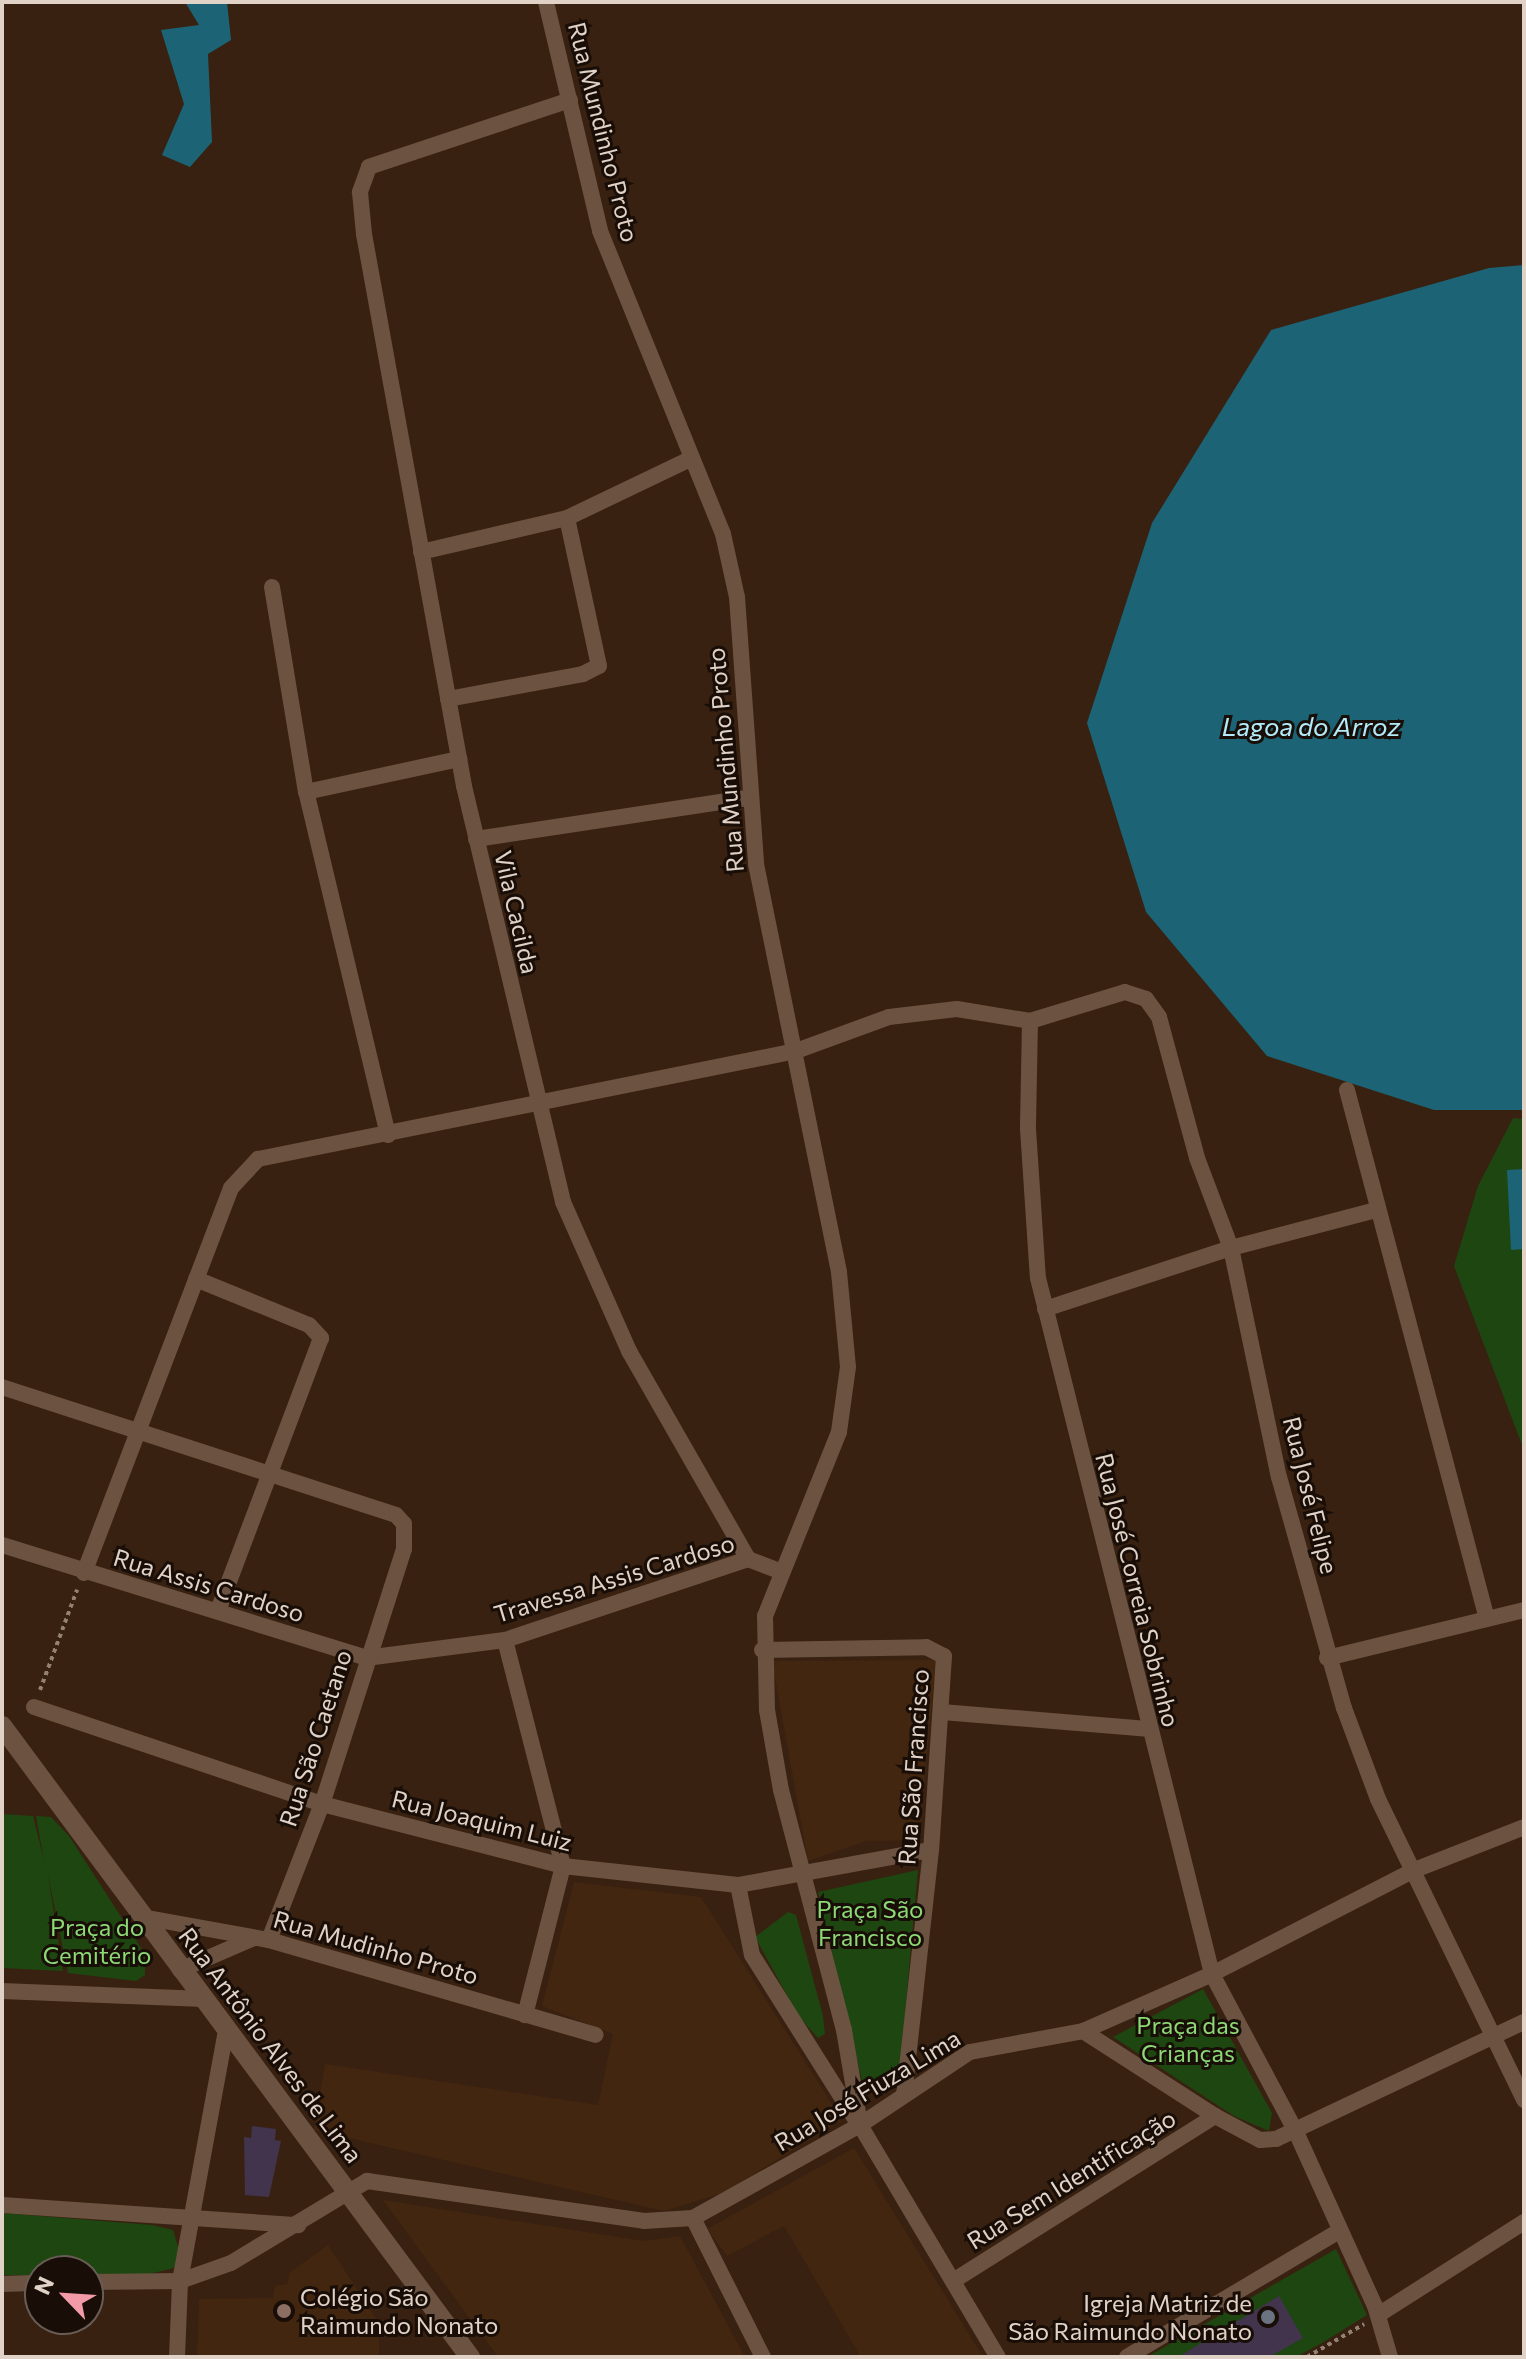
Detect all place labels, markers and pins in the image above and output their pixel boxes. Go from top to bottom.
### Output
place label: Colégio São Raimundo Nonato [300,2283,498,2339]
place label: Igreja Matriz de São Raimundo Nonato [1008,2289,1252,2345]
marker: Colégio São Raimundo Nonato [275,2302,293,2320]
marker: Igreja Matriz de São Raimundo Nonato [1259,2308,1277,2326]

